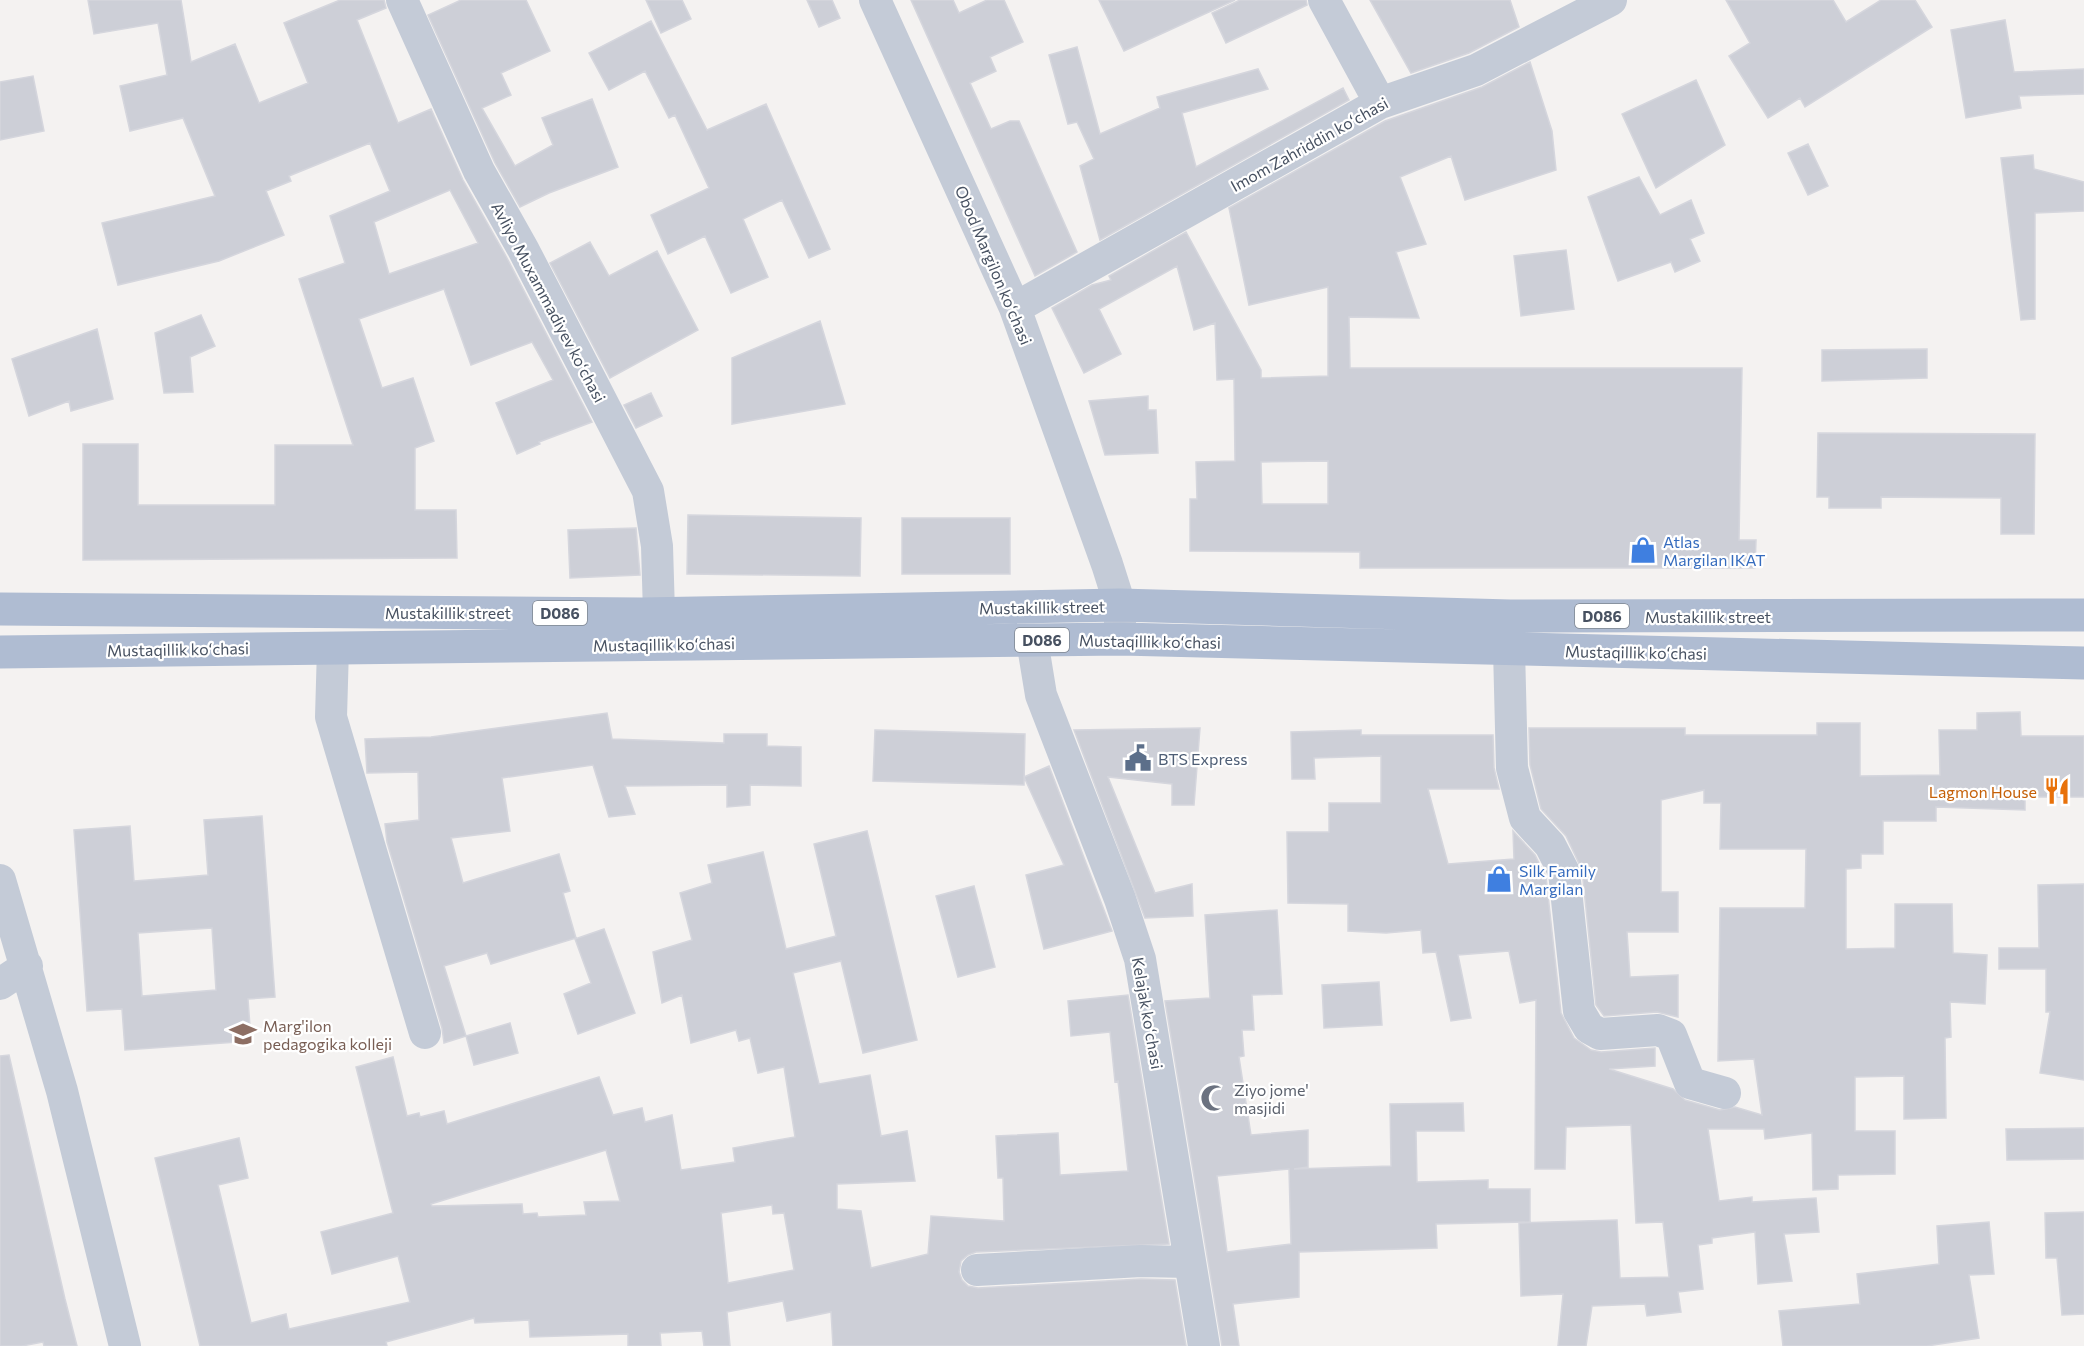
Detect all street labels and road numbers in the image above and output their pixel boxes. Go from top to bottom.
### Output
street label: Imom Zahriddin koʻchasi [1227,93,1391,195]
street label: Obod Margilon koʻchasi [952,182,1036,348]
street label: Avliyo Muxammadiyev koʻchasi [488,199,610,405]
street label: Mustakillik street [979,596,1106,618]
road number: D086 [533,601,587,625]
street label: Mustakillik street [385,603,512,622]
road number: D086 [1575,604,1629,628]
street label: Mustakillik street [1645,607,1772,626]
road number: D086 [1015,628,1069,652]
street label: Mustaqillik koʻchasi [1079,630,1221,652]
street label: Mustaqillik koʻchasi [593,633,735,655]
street label: Mustaqillik koʻchasi [107,638,249,660]
street label: Mustaqillik koʻchasi [1565,641,1707,663]
street label: Kelajak koʻchasi [1129,955,1167,1071]

